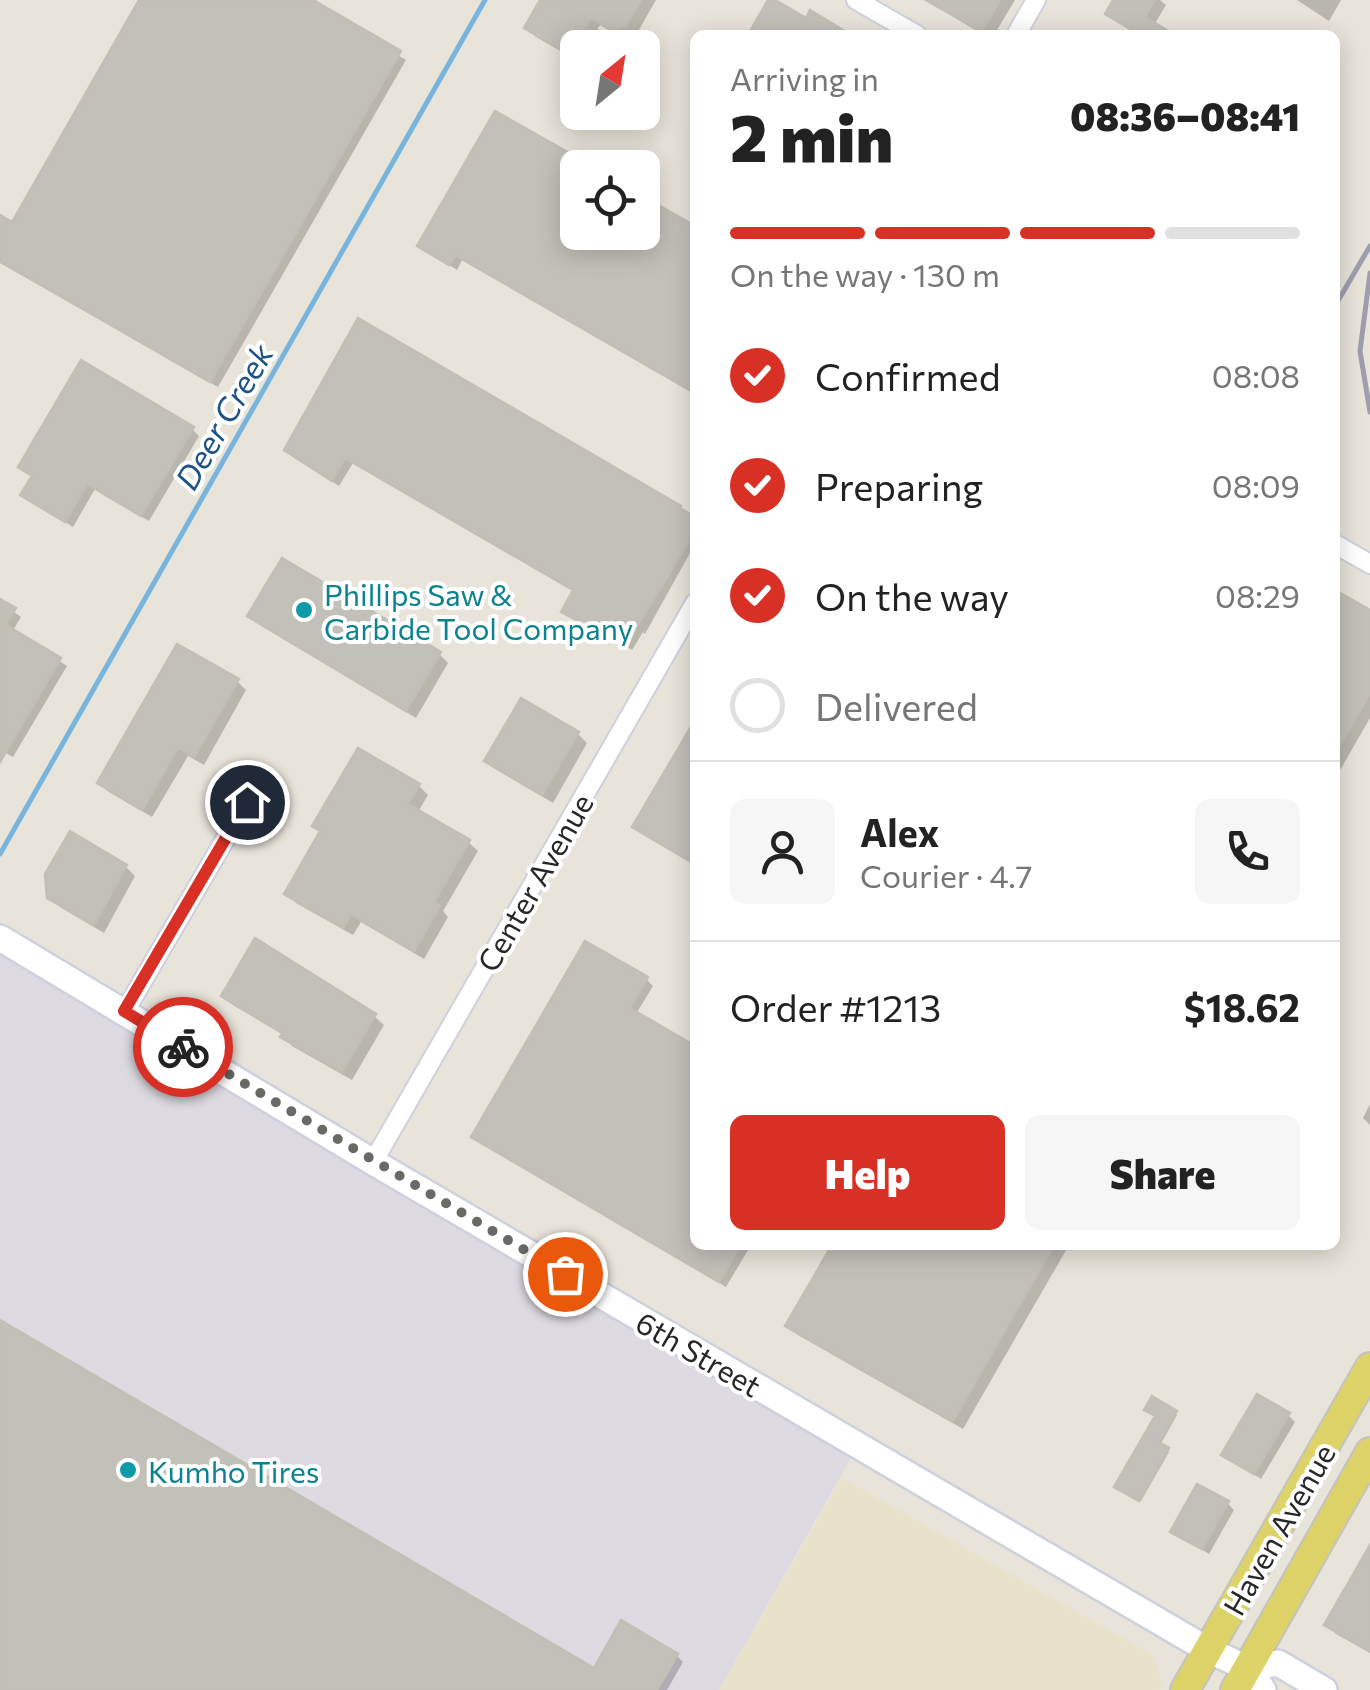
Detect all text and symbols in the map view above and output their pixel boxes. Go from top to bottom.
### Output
north arrow [560,30,660,130]
map controls [560,30,660,250]
text: Arriving in [730,58,879,98]
text: 08:36–08:41 [1070,92,1300,139]
text: 2 min [730,96,893,175]
button: locate [560,150,660,250]
text: On the way · 130 m [730,254,1000,294]
water label: Deer Creek [165,336,281,496]
icon: check [730,348,785,403]
text: Confirmed [815,352,1001,399]
text: 08:08 [1212,355,1300,395]
icon: check [730,458,785,513]
text: Preparing [815,462,983,509]
text: 08:09 [1212,465,1300,505]
icon: check [730,568,785,623]
text: On the way [815,572,1009,619]
place label: Phillips Saw & Carbide Tool Company [324,575,633,646]
text: 08:29 [1215,575,1300,615]
marker: Phillips Saw & Carbide Tool Company [293,599,315,621]
text: Delivered [815,682,978,729]
pin [205,760,290,845]
icon: home [220,775,275,830]
street label: Center Avenue [468,786,600,978]
button: person [730,799,835,904]
button: phone [1195,799,1300,904]
text: Alex [860,808,939,855]
text: Courier · 4.7 [860,855,1033,895]
text: Order #1213 [730,983,941,1030]
text: $18.62 [1184,983,1300,1030]
courier [133,997,233,1097]
icon: bike [156,1020,211,1075]
button: Help [730,1115,1005,1230]
button: Share [1025,1115,1300,1230]
pin [523,1232,608,1317]
icon: bag [538,1247,593,1302]
street label: 6th Street [630,1302,768,1404]
street label: Haven Avenue [1214,1437,1342,1621]
place label: Kumho Tires [148,1452,319,1489]
marker: Kumho Tires [117,1459,139,1481]

